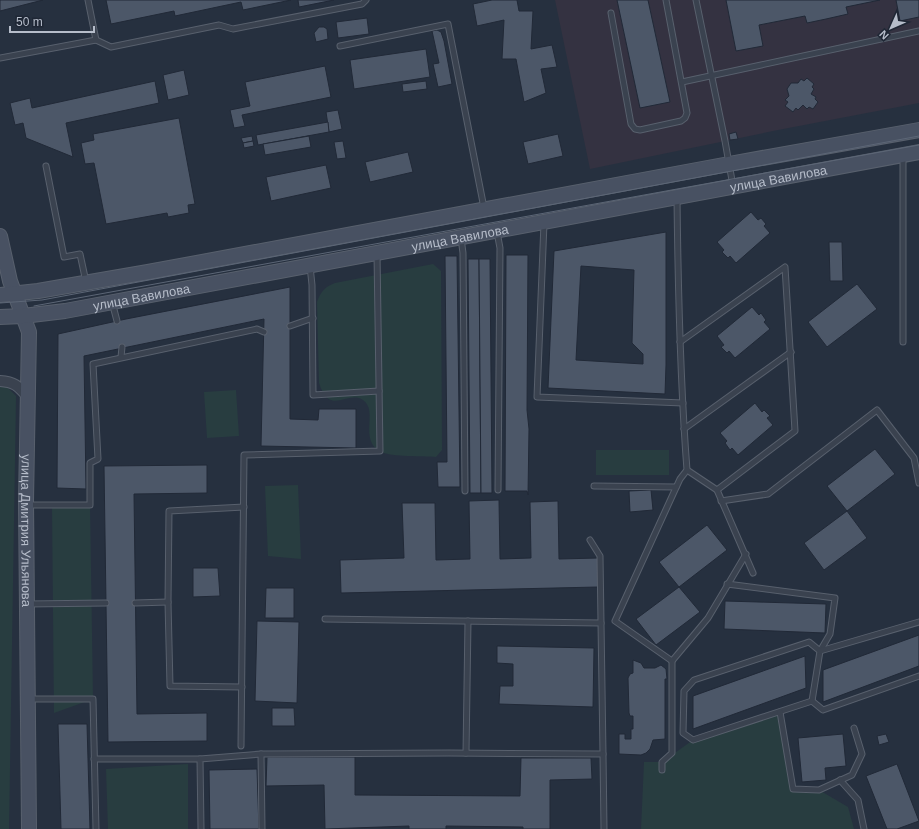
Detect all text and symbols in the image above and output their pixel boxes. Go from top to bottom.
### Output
scale bar [10,8,94,34]
north arrow [871,8,911,48]
text: 50 m [16,15,43,29]
text: N [877,28,891,42]
street label: улица Вавилова [729,162,829,195]
street label: улица Вавилова [410,221,510,254]
street label: улица Вавилова [92,281,192,314]
street label: улица Дмитрия Ульянова [18,454,34,608]

